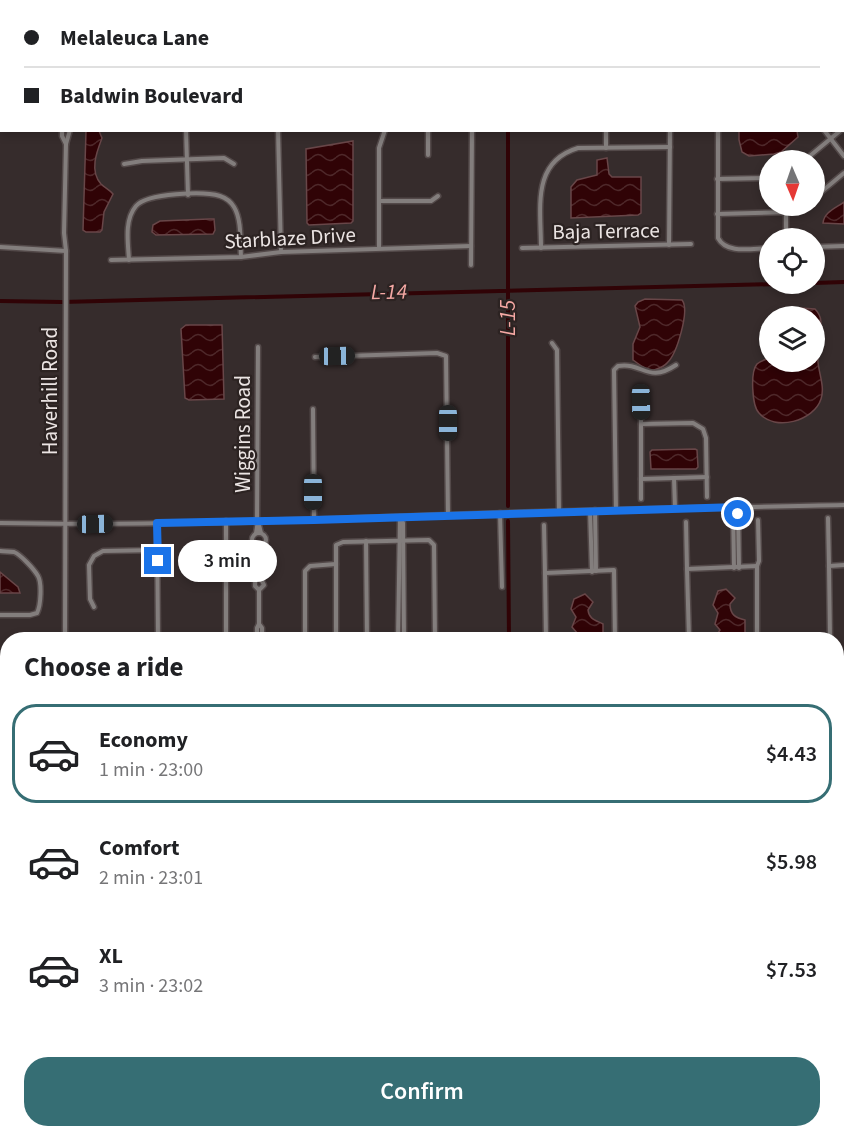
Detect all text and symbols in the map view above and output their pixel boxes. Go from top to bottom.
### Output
text: Melaleuca Lane [60,22,209,54]
text: Baldwin Boulevard [60,80,243,112]
north arrow [759,150,825,216]
map controls [759,150,825,372]
street label: Baja Terrace [552,215,660,247]
street label: Starblaze Drive [223,220,357,256]
button: locate [759,228,825,294]
water label: L-14 [371,276,408,308]
water label: L-15 [492,300,524,336]
button: layers [759,306,825,372]
street label: Haverhill Road [35,327,65,455]
car [319,347,355,365]
street label: Wiggins Road [228,375,258,493]
car [632,384,650,420]
car [439,405,457,441]
car [304,474,322,510]
route start [724,500,751,527]
car [77,515,113,533]
callout: 3 min [179,540,278,582]
route end [144,547,171,574]
text: 3 min [204,547,251,575]
text: Choose a ride [24,648,184,687]
text: Economy [99,724,188,756]
icon: car [27,727,81,781]
text: $4.43 [766,738,817,770]
text: 1 min · 23:00 [99,756,203,784]
text: Comfort [99,832,180,864]
icon: car [27,835,81,889]
text: $5.98 [766,846,817,878]
text: 2 min · 23:01 [99,864,203,892]
text: XL [99,940,123,972]
icon: car [27,943,81,997]
text: $7.53 [766,954,817,986]
text: 3 min · 23:02 [99,972,203,1000]
button: Confirm [24,1057,820,1126]

